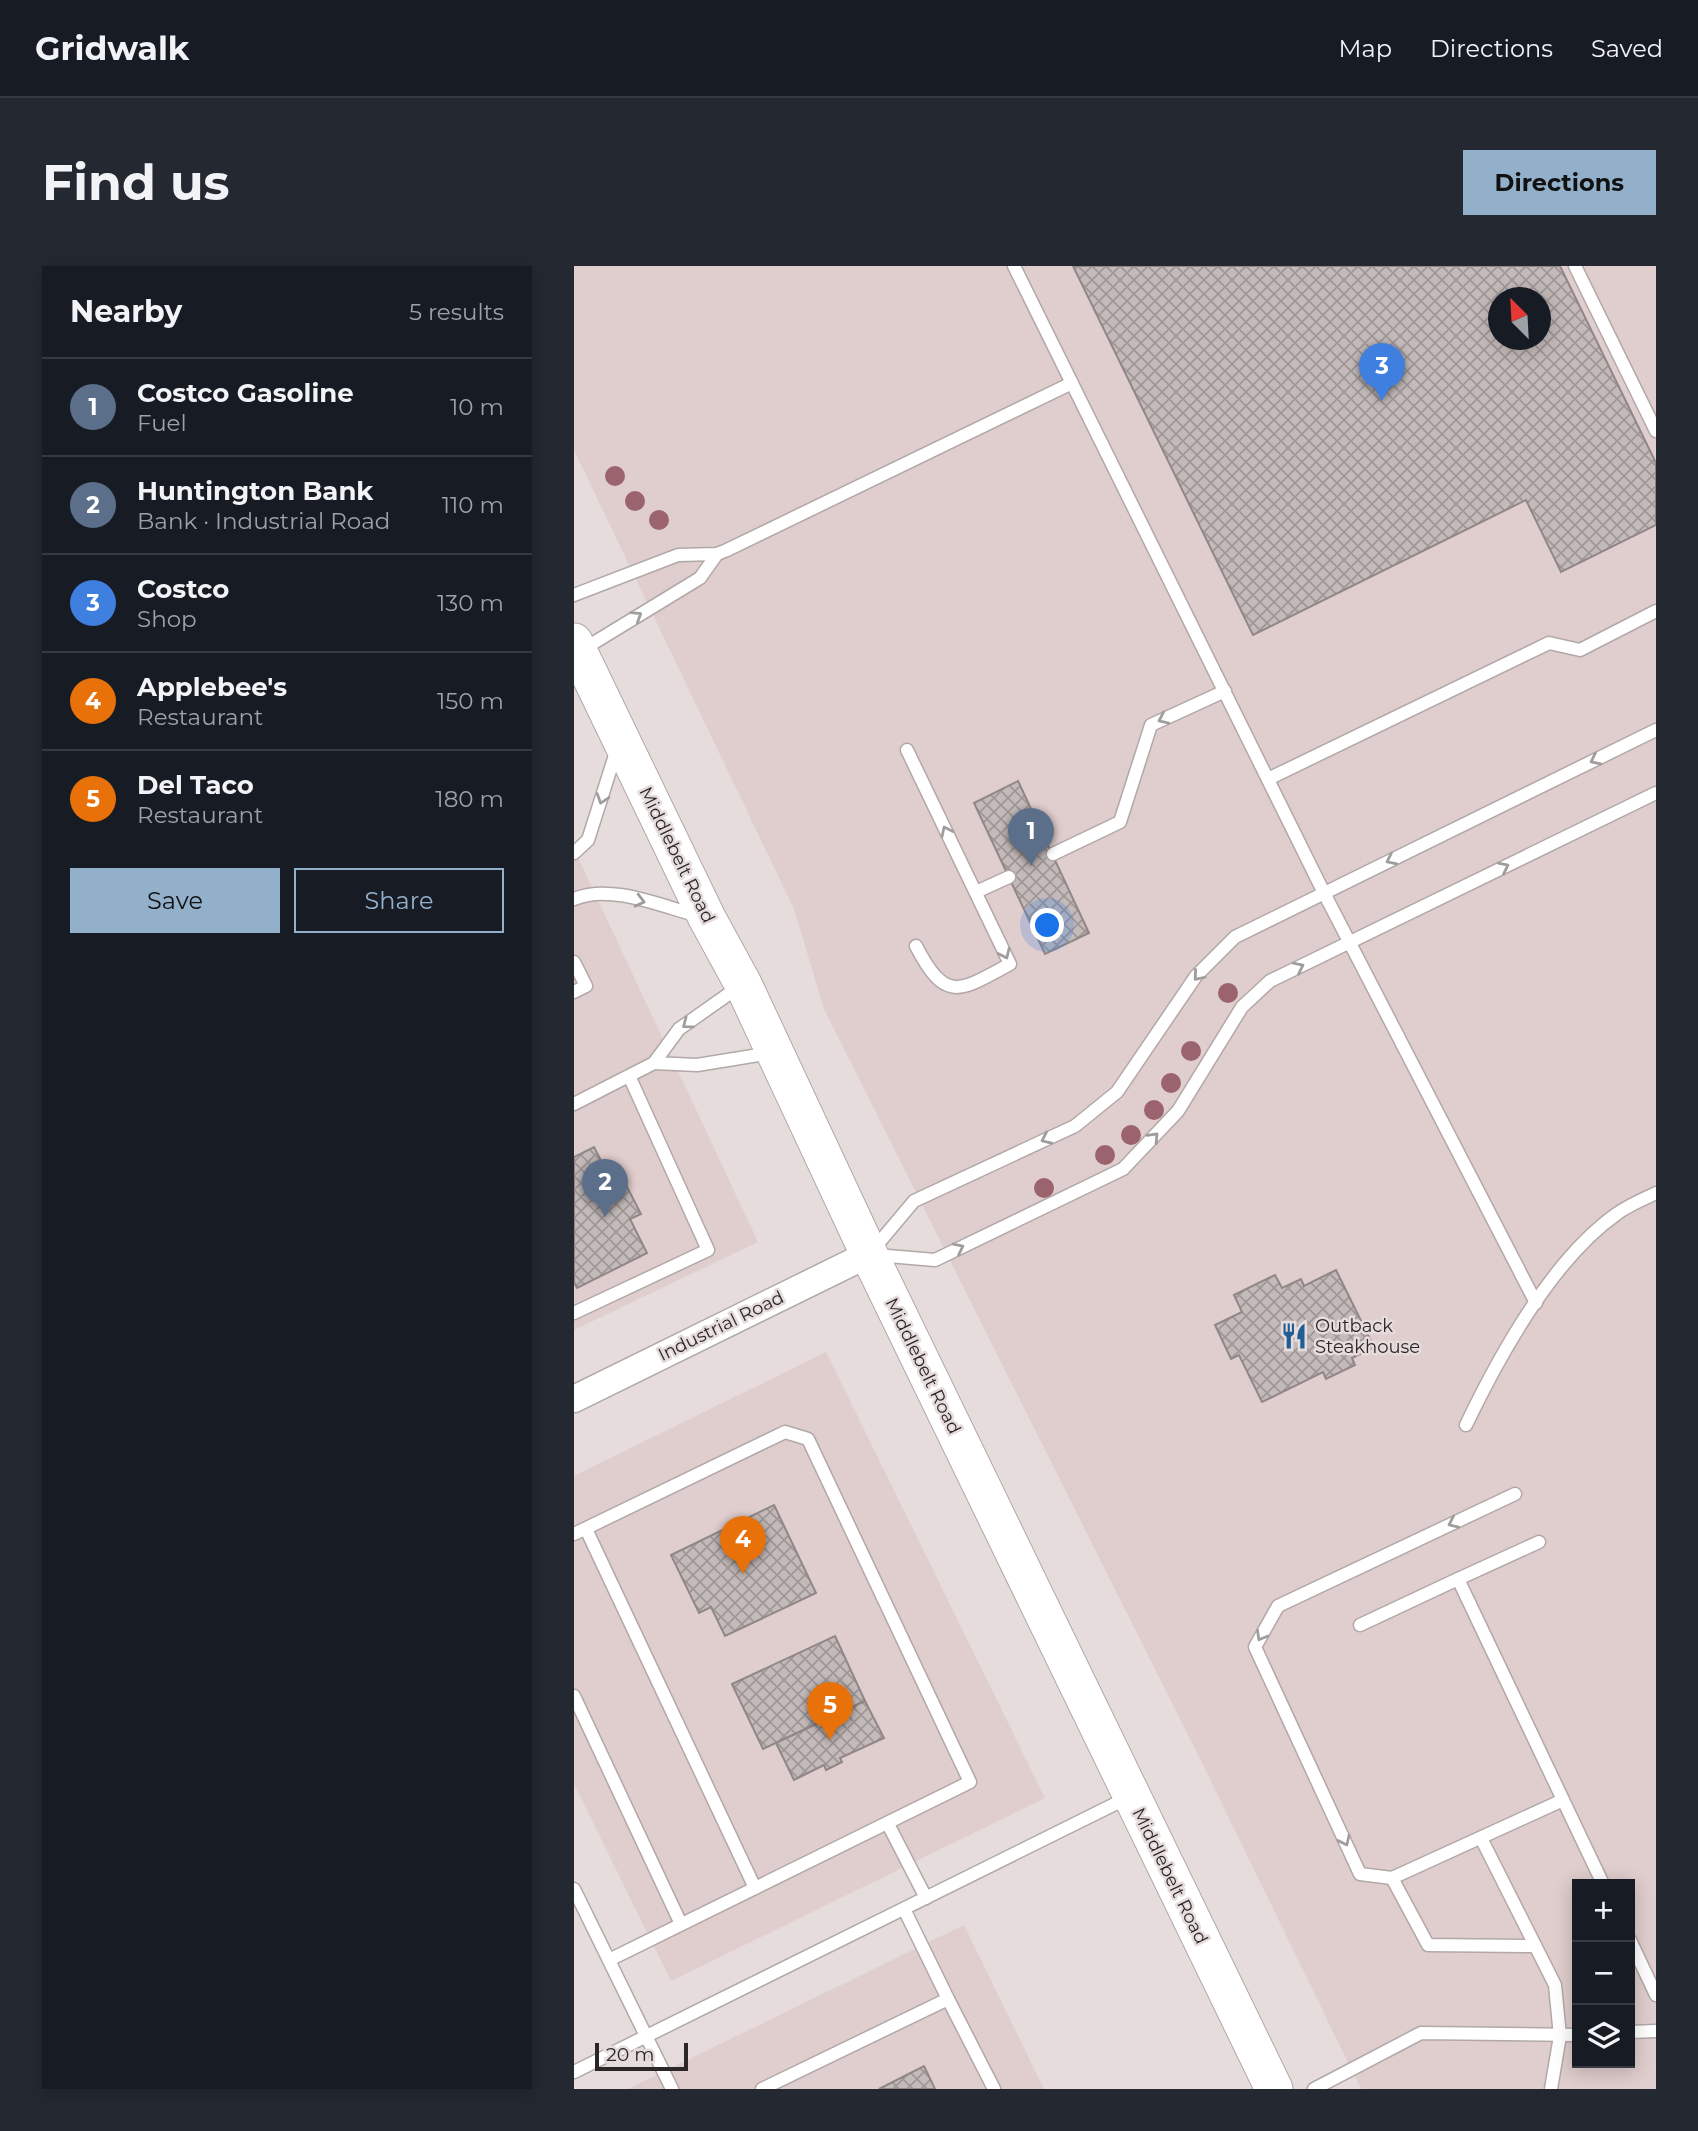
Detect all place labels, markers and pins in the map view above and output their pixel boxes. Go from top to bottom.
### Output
pin: 3 [1359,343,1405,401]
pin: 1 [1008,808,1054,866]
pin: 2 [582,1159,628,1217]
place label: Outback Steakhouse [1315,1315,1420,1358]
restaurant icon: Outback Steakhouse [1279,1321,1309,1351]
pin: 4 [720,1516,766,1574]
pin: 5 [807,1682,853,1740]

